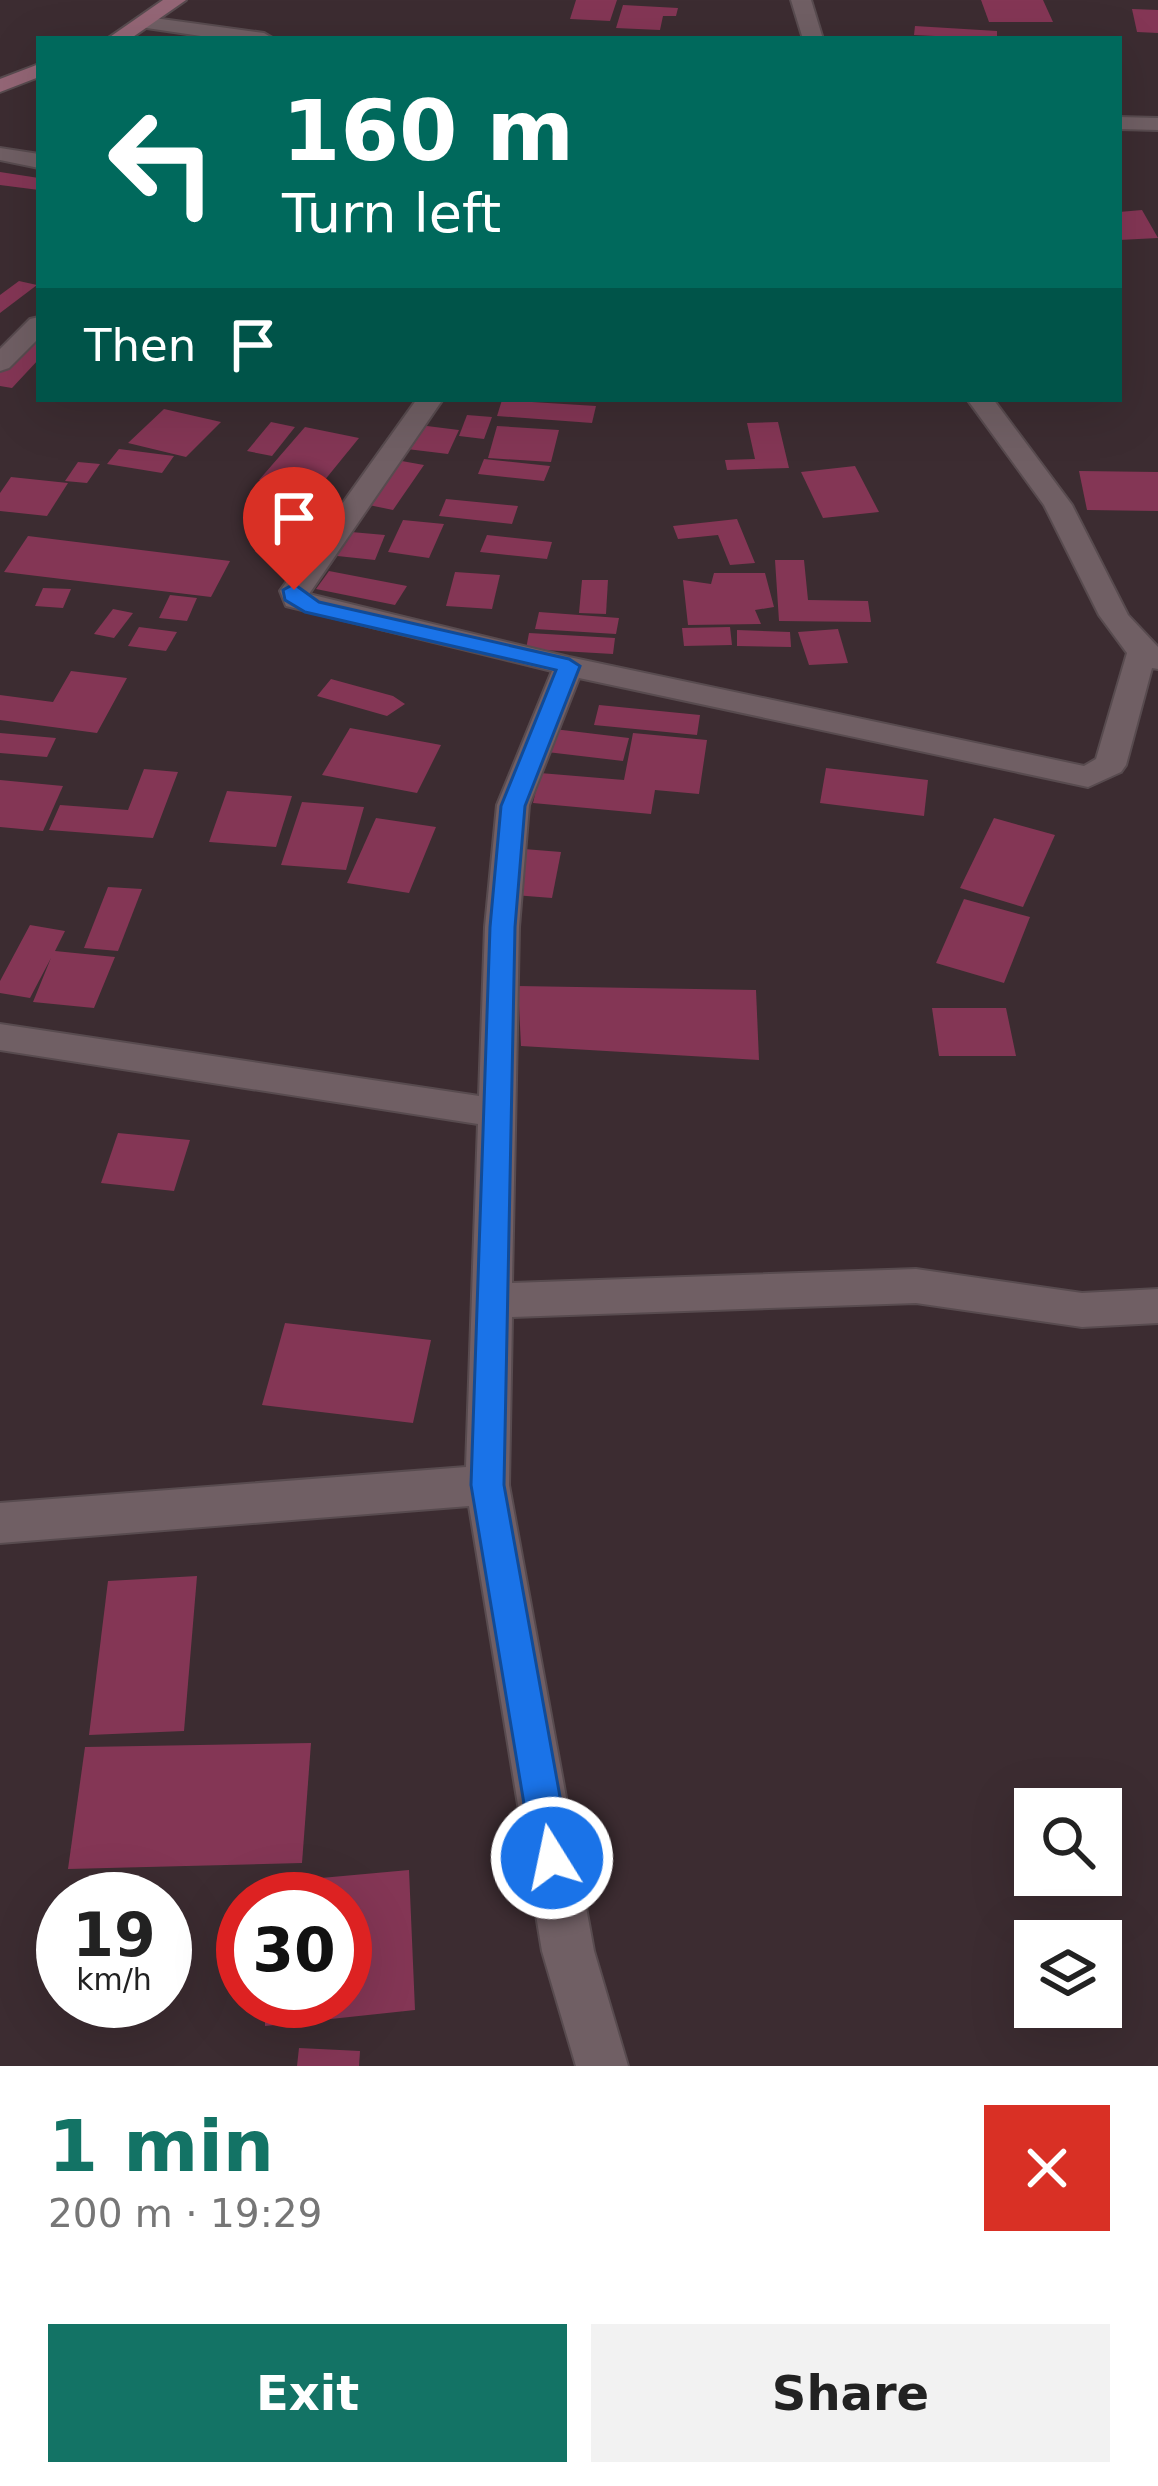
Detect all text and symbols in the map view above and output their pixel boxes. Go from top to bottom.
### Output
text: 160 m [282,82,574,180]
icon: left [84,84,240,240]
text: Turn left [282,182,501,245]
icon: arrive [220,312,286,378]
text: Then [84,319,196,372]
pin [243,467,345,590]
icon: arrive [261,485,327,551]
map controls [1014,1788,1122,2028]
button: search [1014,1788,1122,1896]
position arrow [489,1795,615,1921]
speed limit sign: 30 [216,1872,372,2028]
text: 19 [72,1900,156,1970]
button: layers [1014,1920,1122,2028]
text: km/h [76,1962,152,1997]
text: 1 min [48,2104,274,2188]
button: close [984,2105,1110,2231]
text: 200 m · 19:29 [48,2191,322,2236]
button: Exit [48,2324,567,2462]
button: Share [591,2324,1110,2462]

